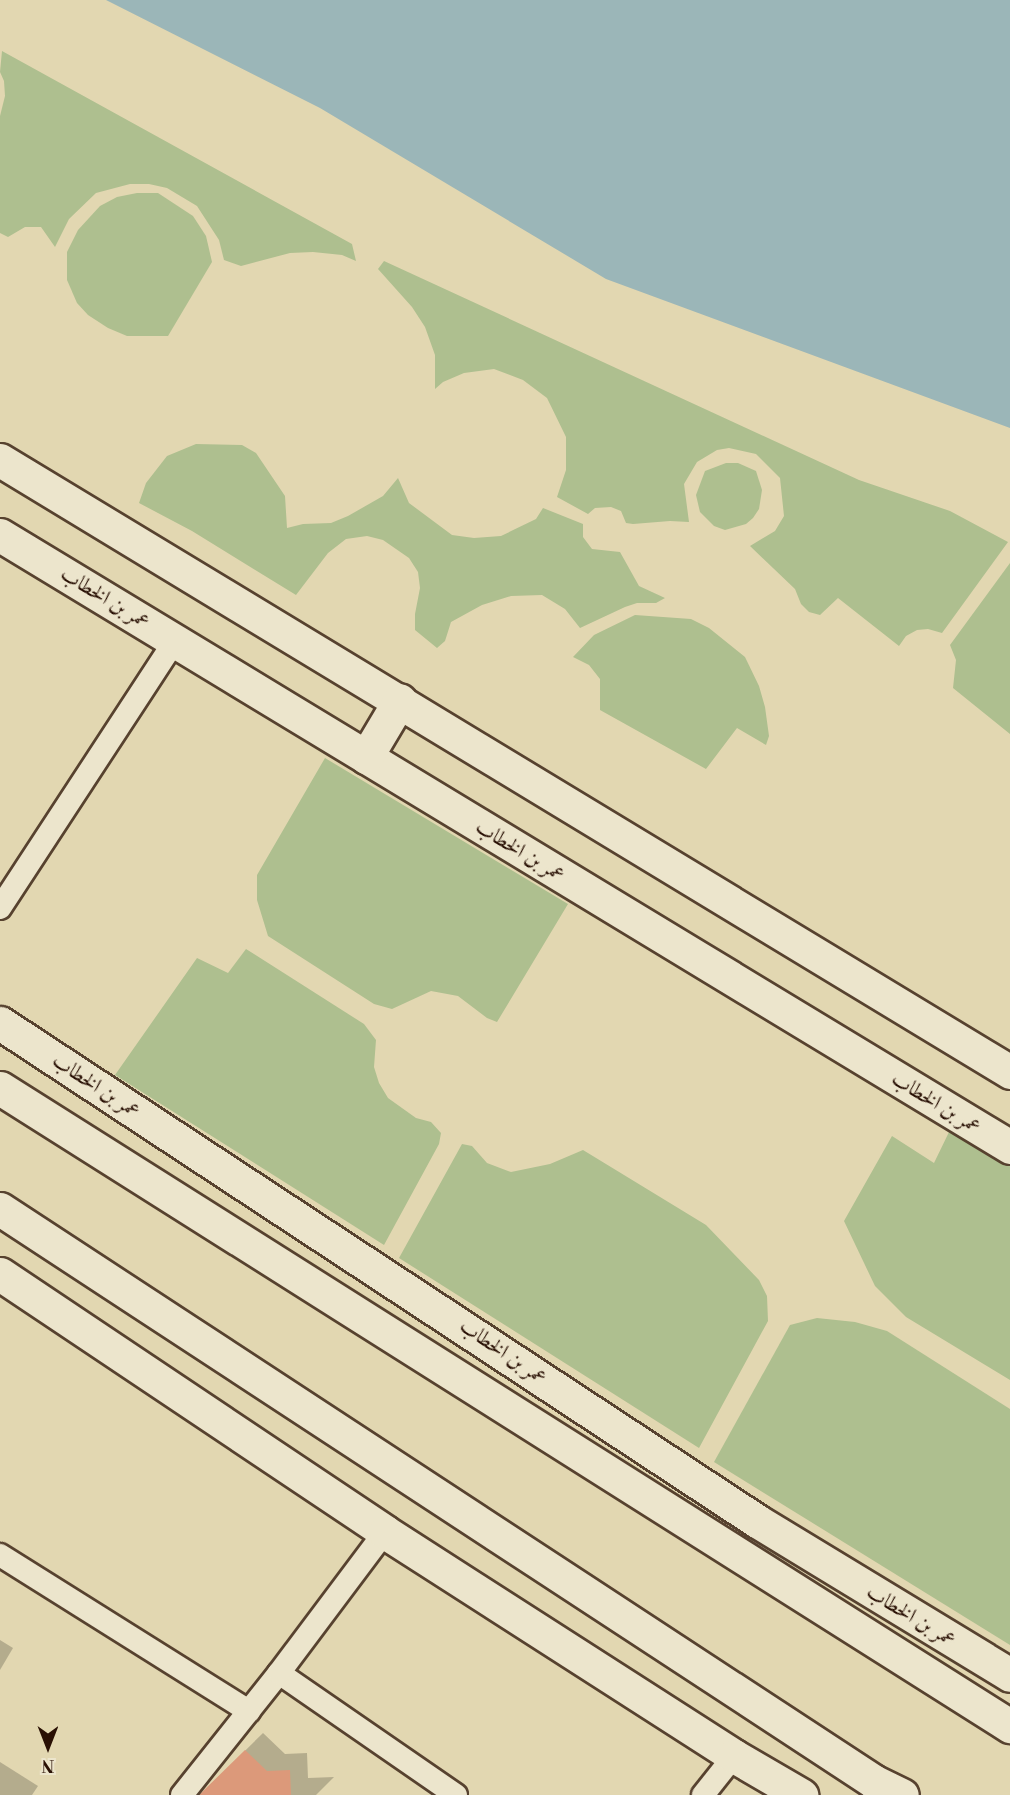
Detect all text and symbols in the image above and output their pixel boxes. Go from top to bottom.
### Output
street label: عمر بن الخطاب [56,561,154,635]
street label: عمر بن الخطاب [471,814,569,888]
street label: عمر بن الخطاب [47,1048,145,1124]
street label: عمر بن الخطاب [887,1066,985,1140]
street label: عمر بن الخطاب [455,1314,551,1390]
street label: عمر بن الخطاب [862,1579,960,1653]
north arrow [18,1717,78,1777]
text: N [42,1755,54,1775]

